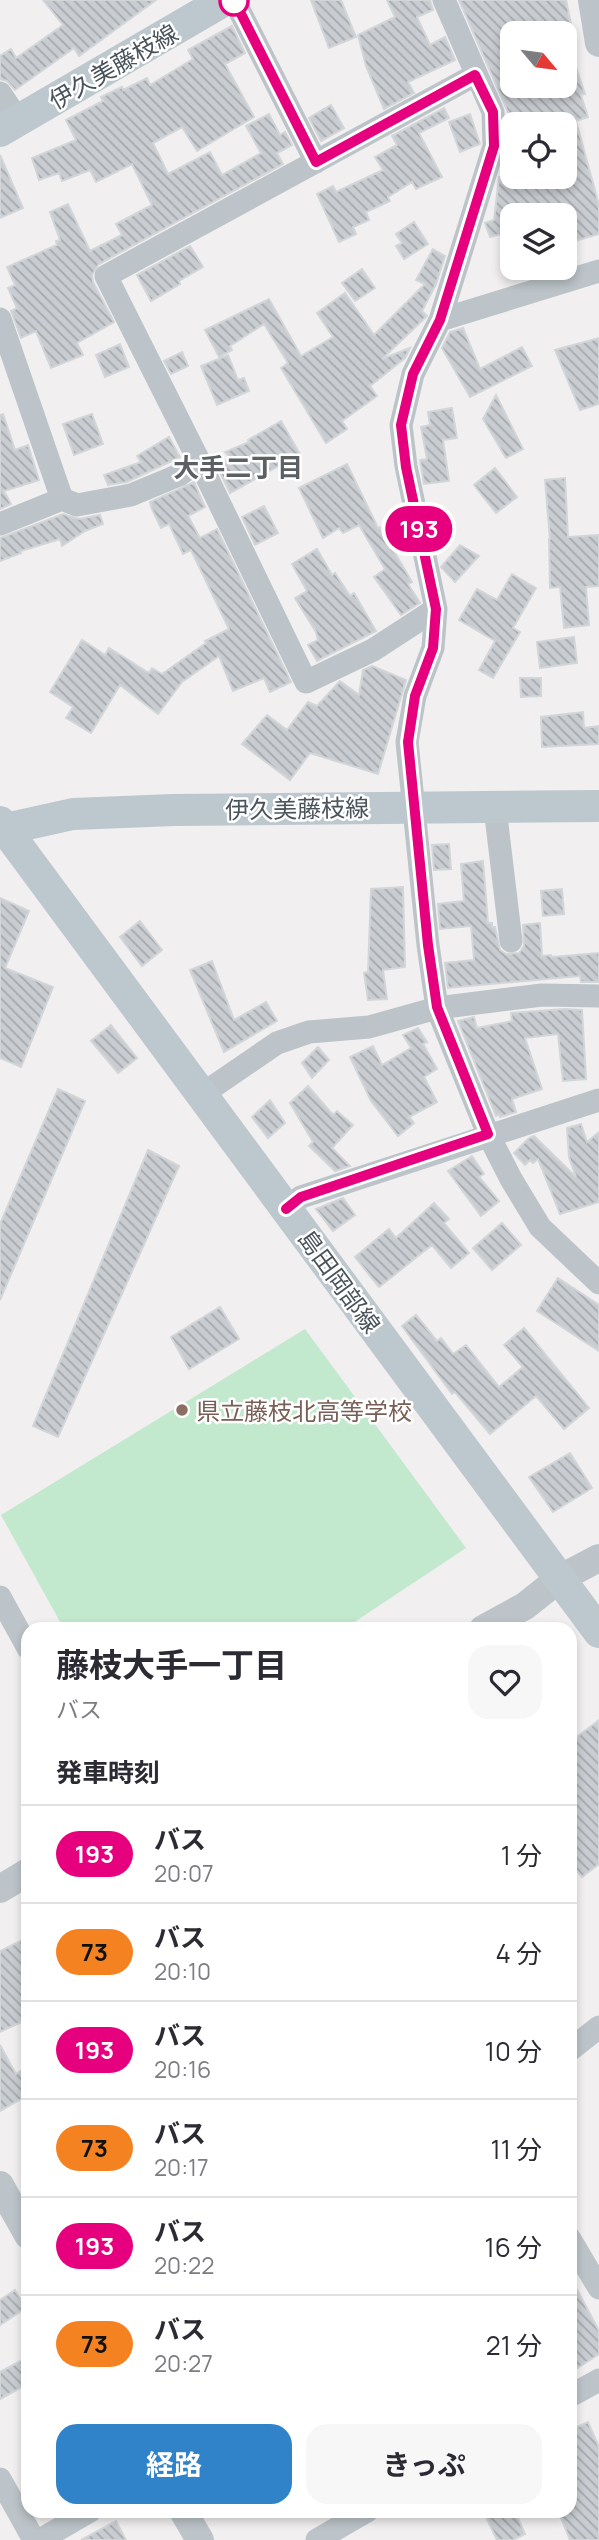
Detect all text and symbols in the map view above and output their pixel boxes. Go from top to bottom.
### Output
unlabelled marker [219,0,249,16]
street label: 伊久美藤枝線 [42,16,184,116]
north arrow [500,21,578,98]
map controls [500,21,577,280]
button: locate [500,112,577,189]
button: layers [500,203,577,280]
district label: 大手二丁目 [173,449,303,485]
line badge: 193 [379,506,459,552]
text: 193 [399,512,439,545]
street label: 伊久美藤枝線 [225,790,369,826]
street label: 島田岡部線 [291,1223,389,1339]
place label: 県立藤枝北高等学校 [196,1394,412,1427]
marker: 県立藤枝北高等学校 [174,1402,190,1418]
text: 藤枝大手一丁目 [56,1642,287,1687]
button: heart [468,1645,542,1719]
text: バス [56,1693,102,1725]
text: 発車時刻 [56,1754,160,1790]
text: バス [154,1821,206,1857]
text: 193 [75,1837,114,1870]
text: 1 分 [501,1837,542,1873]
text: 20:07 [154,1857,214,1889]
text: バス [154,1919,206,1955]
text: 73 [81,1935,108,1968]
text: 4 分 [495,1935,542,1971]
text: 20:10 [154,1955,211,1987]
text: バス [154,2017,206,2053]
text: 193 [75,2033,114,2066]
text: 10 分 [485,2033,542,2069]
text: 20:16 [154,2053,211,2085]
text: バス [154,2115,206,2151]
text: 73 [81,2131,108,2164]
text: 11 分 [491,2131,542,2167]
text: 20:17 [154,2151,209,2183]
text: バス [154,2213,206,2249]
text: 193 [75,2229,114,2262]
text: 16 分 [485,2229,542,2265]
text: 20:22 [154,2249,214,2281]
text: バス [154,2311,206,2347]
text: 73 [81,2327,108,2360]
text: 21 分 [486,2327,542,2363]
text: 20:27 [154,2347,213,2379]
button: 経路 [56,2424,292,2504]
button: きっぷ [306,2424,542,2504]

